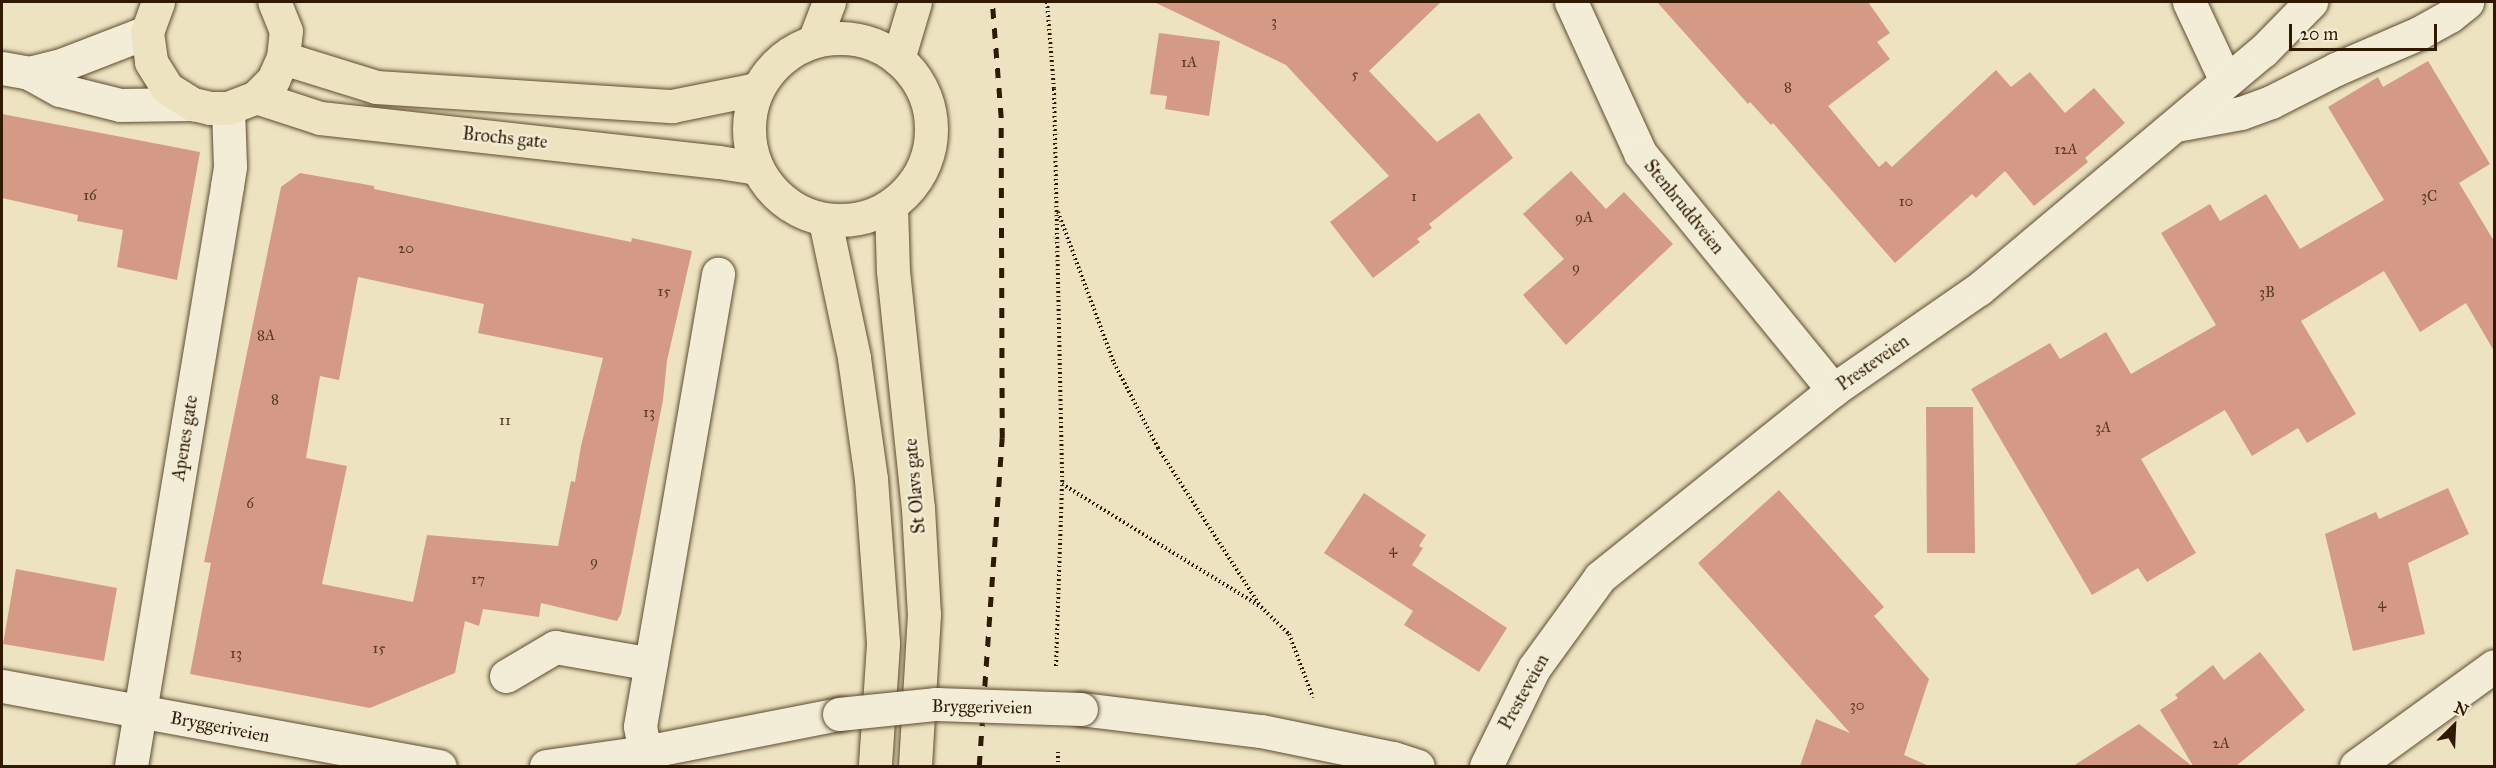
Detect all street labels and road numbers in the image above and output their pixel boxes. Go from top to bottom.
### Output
street label: Brochs gate [461,123,549,153]
street label: Stenbruddveien [1639,156,1729,258]
street label: Presteveien [1833,330,1913,396]
street label: Apenes gate [168,394,202,482]
street label: St Olavs gate [900,437,930,535]
street label: Presteveien [1495,651,1553,733]
street label: Bryggeriveien [931,695,1033,719]
street label: Bryggeriveien [168,707,272,747]

